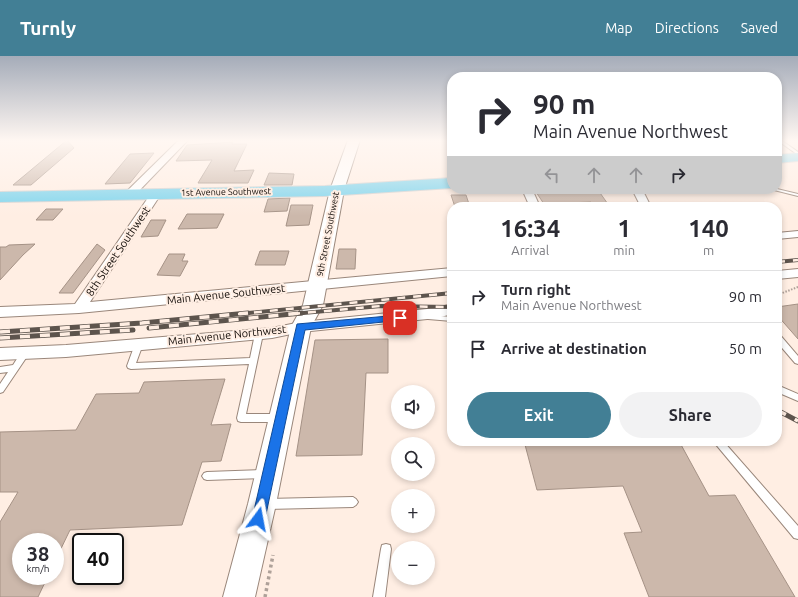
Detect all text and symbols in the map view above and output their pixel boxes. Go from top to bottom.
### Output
text: Turnly [20,17,76,39]
text: Map [605,20,633,36]
text: Directions [655,20,719,36]
text: Saved [741,20,778,36]
icon: right [467,88,519,140]
text: 90 m [533,88,595,119]
text: Main Avenue Northwest [533,121,728,141]
icon: left [541,164,563,186]
icon: ahead [583,164,605,186]
icon: ahead [625,164,647,186]
icon: right [667,164,689,186]
street label: 1st Avenue Southwest [181,186,272,198]
street label: 9th Street Southwest [315,190,341,277]
street label: 8th Street Southwest [84,203,153,298]
text: 16:34 [500,215,560,242]
text: 1 [617,215,631,242]
text: 140 [688,215,729,242]
text: Arrival [511,243,549,257]
text: min [613,243,635,257]
text: m [703,243,714,257]
text: Turn right [501,281,571,298]
street label: Main Avenue Southwest [166,282,286,306]
icon: right [467,286,489,308]
text: 90 m [729,288,762,305]
text: Main Avenue Northwest [501,298,642,312]
pin [383,301,417,335]
icon: arrive [389,307,411,329]
street label: Main Avenue Northwest [167,323,287,347]
icon: arrive [467,338,489,360]
text: Arrive at destination [501,340,647,357]
text: 50 m [729,340,762,357]
map controls [391,385,435,585]
button: sound [391,385,435,429]
button: Exit [467,392,611,438]
button: Share [619,392,762,438]
button: search [391,437,435,481]
button: + [391,489,435,533]
position arrow [237,498,279,540]
speed limit sign: 40 [72,533,124,585]
button: − [391,541,435,585]
text: 38 [27,542,49,565]
text: km/h [26,563,50,574]

